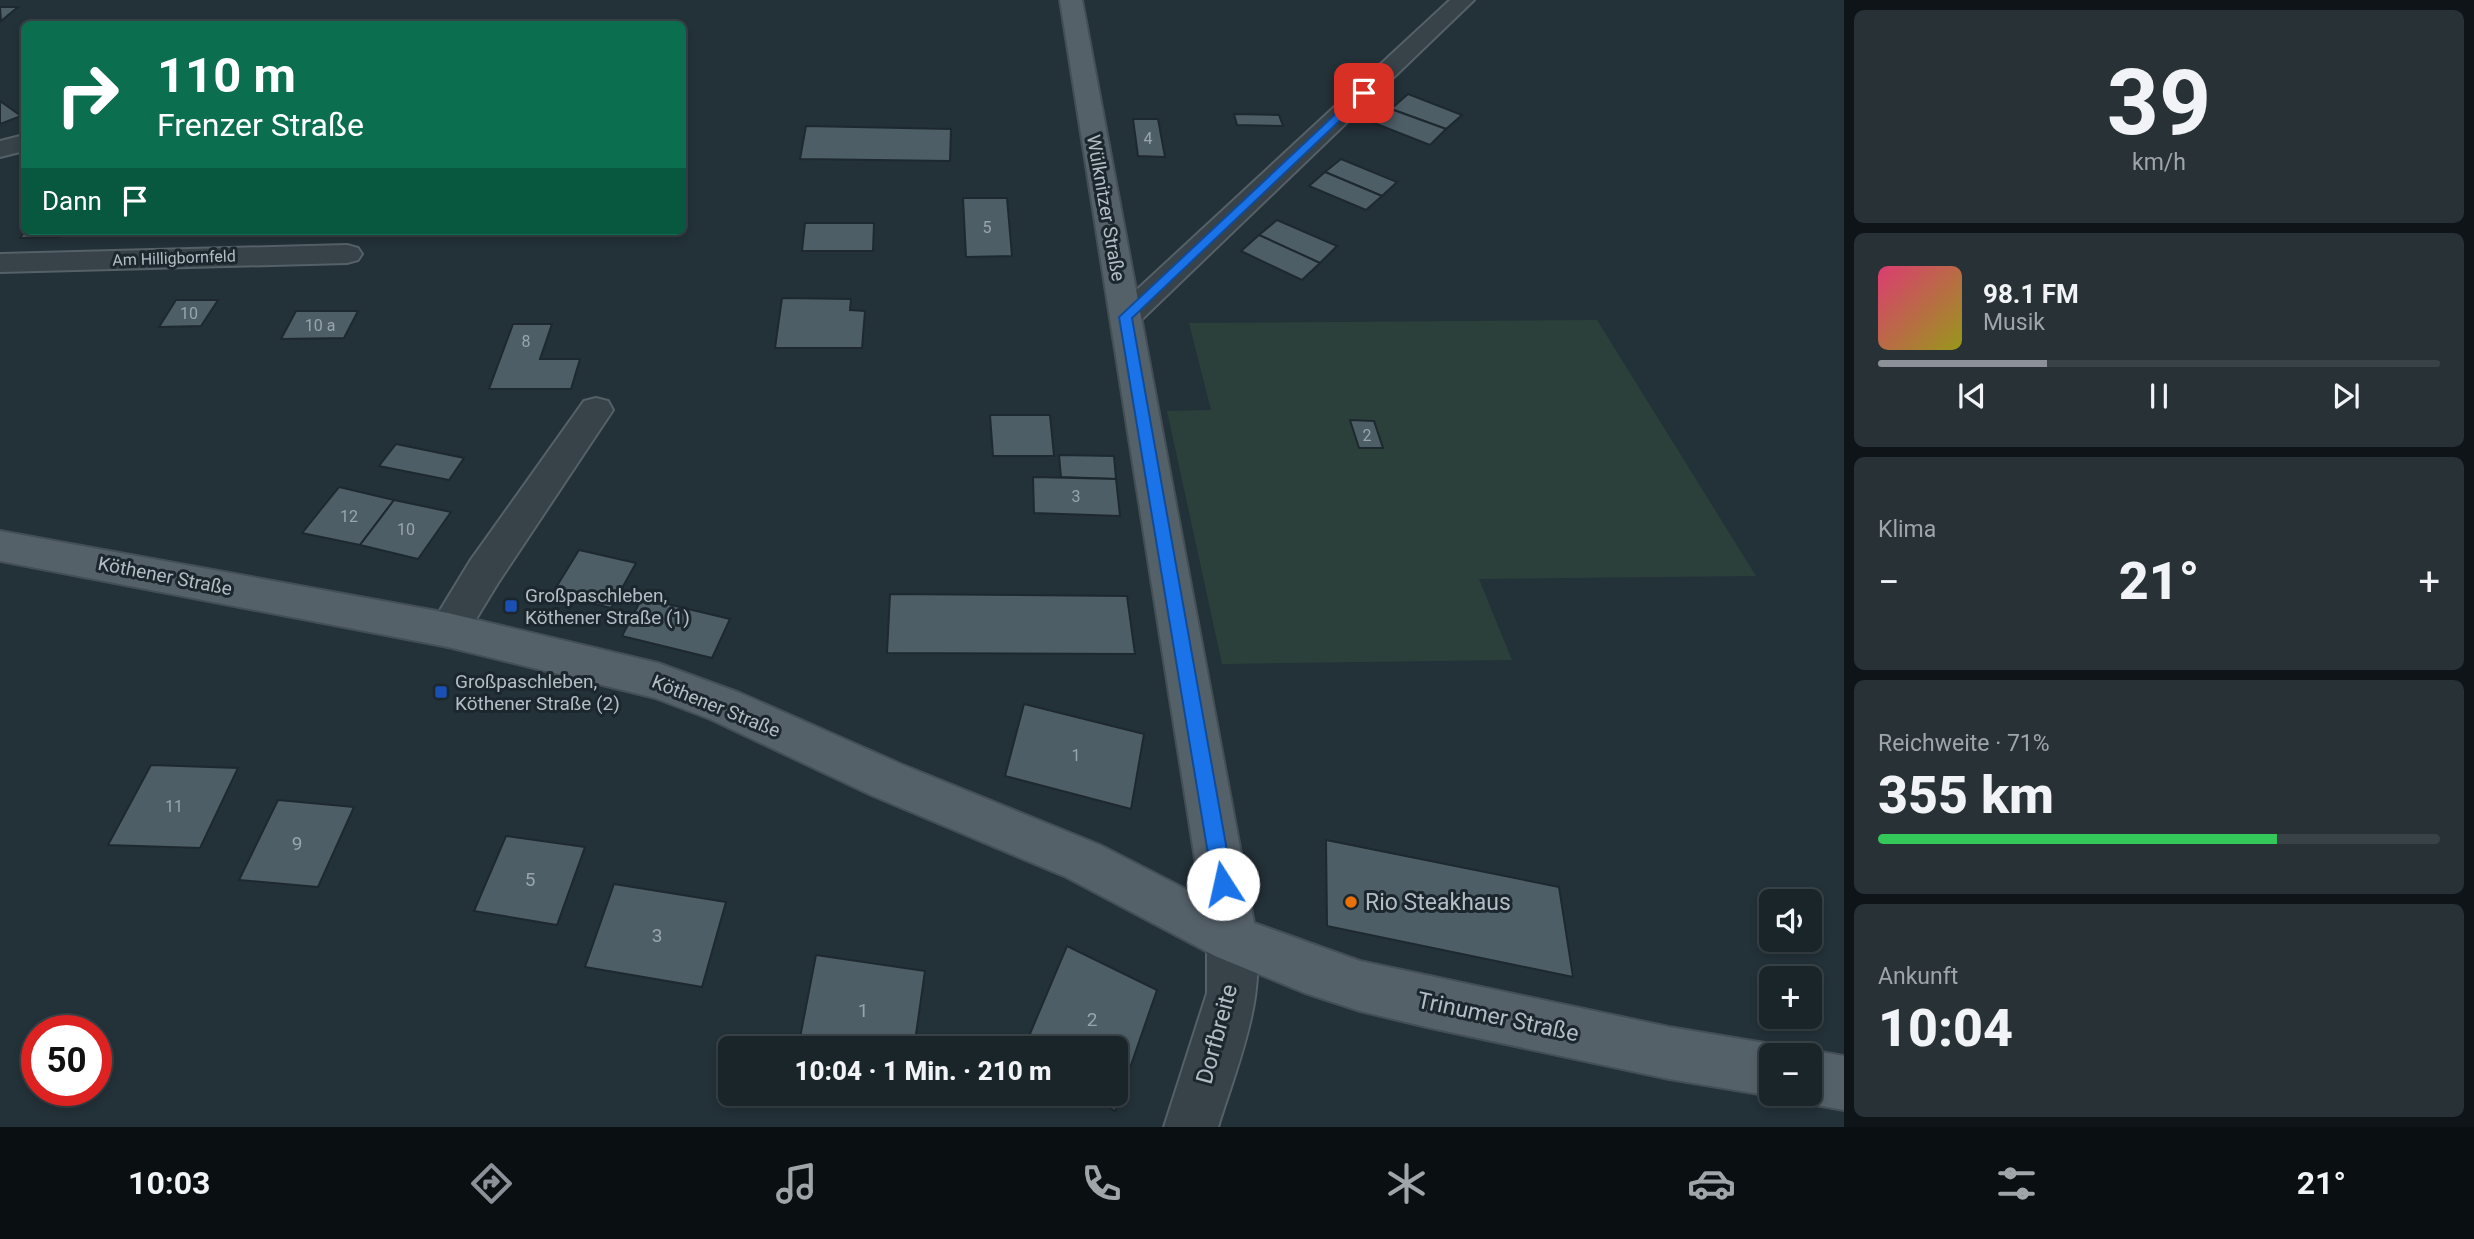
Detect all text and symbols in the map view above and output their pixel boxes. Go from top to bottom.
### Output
text: 110 m [157,47,296,104]
icon: right [42,49,133,140]
text: 39 [2107,50,2211,156]
pin [1334,63,1394,123]
icon: arrive [1345,74,1383,112]
text: Frenzer Straße [157,106,364,144]
house number: 4 [1144,129,1153,148]
street label: Wülknitzer Straße [1082,133,1130,283]
text: km/h [2132,149,2186,176]
icon: arrive [116,182,154,220]
text: Dann [42,186,102,216]
house number: 5 [983,218,992,237]
street label: Am Hilligbornfeld [112,246,236,270]
text: 98.1 FM [1983,279,2079,309]
house number: 10 [180,304,198,323]
text: Musik [1983,309,2045,336]
house number: 10 a [305,316,335,335]
house number: 8 [522,332,531,351]
icon: previous [1953,377,1991,415]
icon: pause [2140,377,2178,415]
icon: next [2327,377,2365,415]
house number: 2 [1363,426,1372,445]
house number: 3 [1072,487,1081,506]
house number: 12 [340,507,358,526]
text: Klima [1878,516,1936,543]
house number: 10 [397,520,415,539]
text: 21° [2119,551,2199,612]
street label: Köthener Straße [96,552,234,600]
text: − [1878,560,1900,604]
text: + [2418,560,2440,604]
place label: Großpaschleben, Köthener Straße (1) [525,584,690,629]
marker: Großpaschleben, Köthener Straße (1) [503,598,519,614]
place label: Großpaschleben, Köthener Straße (2) [455,670,620,715]
street label: Köthener Straße [649,670,783,742]
marker: Großpaschleben, Köthener Straße (2) [433,684,449,700]
text: Reichweite · 71% [1878,730,2050,757]
house number: 1 [1072,746,1081,765]
text: 355 km [1878,765,2054,826]
house number: 11 [165,797,183,816]
house number: 9 [292,832,302,855]
position arrow [1186,847,1260,921]
house number: 5 [525,868,535,891]
place label: Rio Steakhaus [1365,889,1511,916]
map controls [1759,889,1822,1106]
button: sound [1759,889,1822,952]
marker: Rio Steakhaus [1343,894,1359,910]
house number: 3 [652,924,662,947]
text: Ankunft [1878,963,1958,990]
button: + [1759,966,1822,1029]
street label: Dorfbreite [1191,981,1243,1087]
street label: Trinumer Straße [1415,987,1581,1047]
text: 10:04 [1878,998,2013,1059]
house number: 1 [858,999,868,1022]
house number: 2 [1087,1008,1097,1031]
speed limit sign: 50 [21,1015,112,1106]
button: − [1759,1043,1822,1106]
text: 10:04 · 1 Min. · 210 m [794,1056,1052,1086]
icon: directions [467,1159,516,1208]
icon: music [772,1159,821,1208]
icon: phone [1077,1159,1126,1208]
icon: climate [1382,1159,1431,1208]
icon: car [1687,1159,1736,1208]
icon: filters [1992,1159,2041,1208]
text: 10:03 [128,1164,210,1202]
text: 21° [2297,1164,2346,1202]

